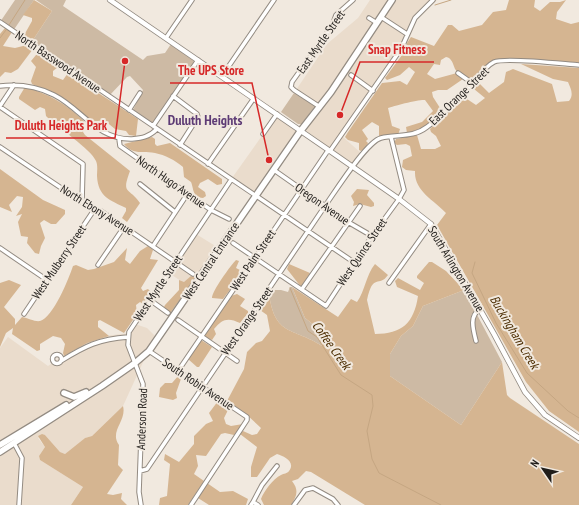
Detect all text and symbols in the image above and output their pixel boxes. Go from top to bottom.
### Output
street label: East Myrtle Street [293,7,348,76]
street label: North Basswood Avenue [13,27,104,96]
callout: Snap Fitness [360,37,434,62]
text: Snap Fitness [368,41,426,58]
callout: The UPS Store [170,58,252,83]
text: The UPS Store [178,62,245,79]
street label: East Orange Street [426,63,492,128]
district label: Duluth Heights [168,111,242,129]
callout: Duluth Heights Park [6,113,115,138]
text: Duluth Heights Park [15,117,108,134]
street label: North Hugo Avenue [134,152,209,211]
street label: Oregon Avenue [292,179,352,228]
street label: North Ebony Avenue [58,181,137,238]
street label: West Quince Street [333,214,390,288]
street label: West Central Entrance [179,219,242,303]
street label: West Mulberry Street [28,221,89,302]
street label: South Arlington Avenue [425,223,488,314]
street label: West Palm Street [227,226,279,293]
street label: West Myrtle Street [130,251,186,324]
street label: West Orange Street [218,283,276,358]
water label: Buckingham Creek [486,292,544,374]
water label: Coffee Creek [308,318,356,375]
street label: South Robin Avenue [160,354,237,413]
street label: Anderson Road [133,388,150,450]
north arrow [523,449,563,489]
text: N [527,457,542,470]

